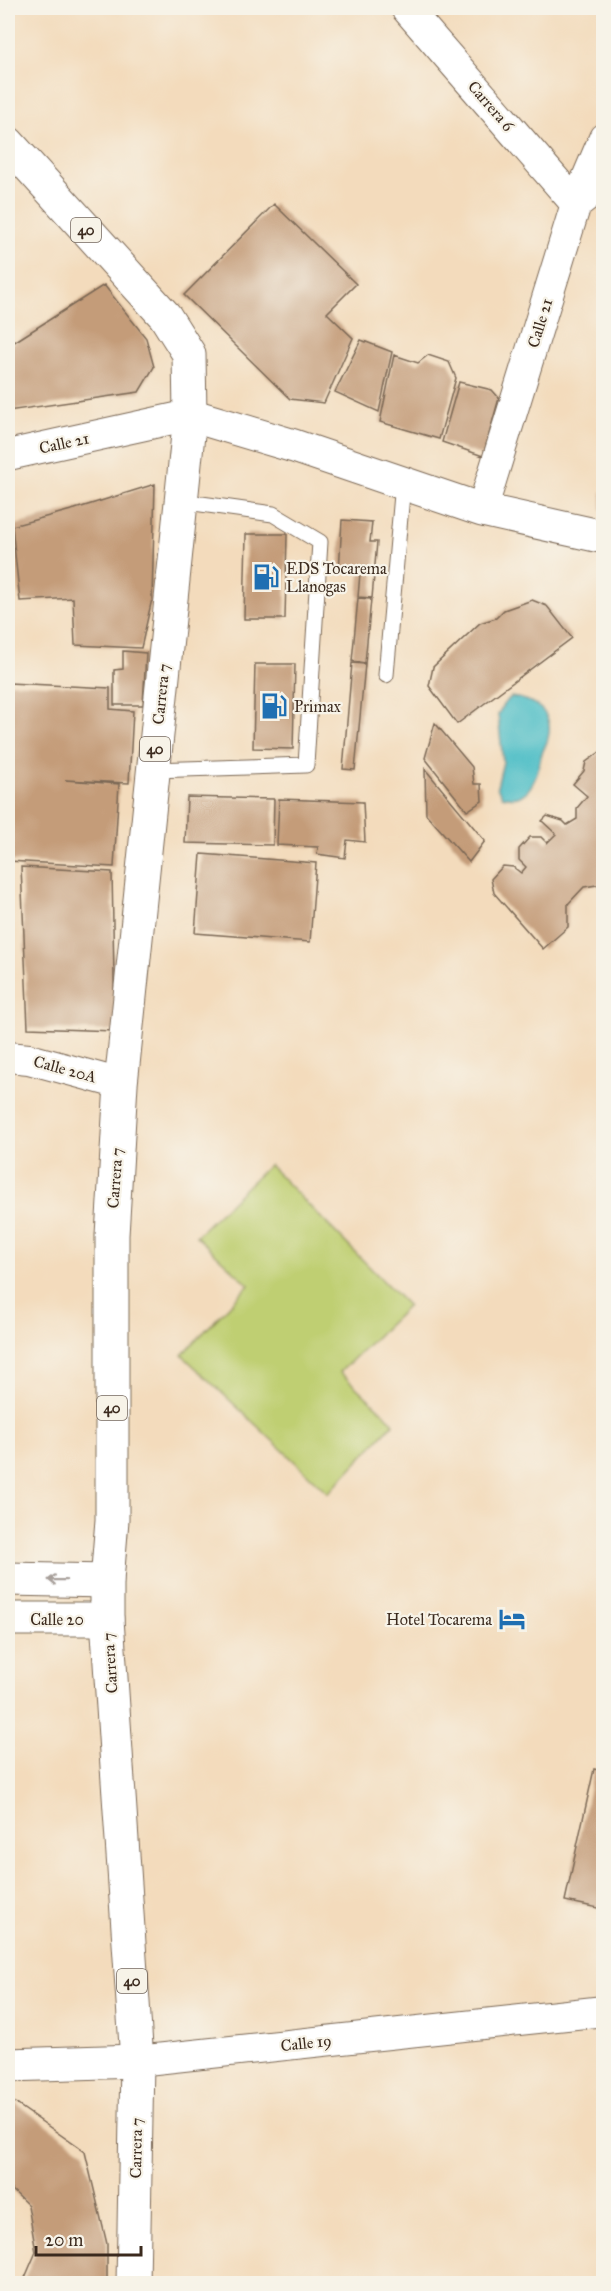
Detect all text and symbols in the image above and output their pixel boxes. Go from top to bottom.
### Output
street label: Carrera 6 [464,77,519,136]
road number: 40 [71,218,101,242]
street label: Calle 21 [524,296,556,350]
street label: Calle 21 [37,428,91,458]
place label: EDS Tocarema Llanogas [286,559,387,597]
fuel station icon: EDS Tocarema Llanogas [251,562,281,592]
street label: Carrera 7 [148,663,174,725]
fuel station icon: Primax [259,691,289,721]
place label: Primax [294,697,341,716]
road number: 40 [140,737,170,761]
street label: Calle 20A [31,1051,99,1087]
street label: Carrera 7 [103,1147,127,1209]
road number: 40 [97,1396,127,1420]
one-way arrow [48,1574,68,1586]
hotel icon: Hotel Tocarema [497,1604,527,1634]
street label: Calle 20 [30,1610,84,1629]
place label: Hotel Tocarema [386,1610,492,1629]
street label: Carrera 7 [98,1632,122,1694]
road number: 40 [117,1969,147,1993]
street label: Calle 19 [280,2031,332,2055]
street label: Carrera 7 [126,2117,146,2179]
scale bar [36,2219,141,2257]
text: 20 m [45,2229,83,2251]

